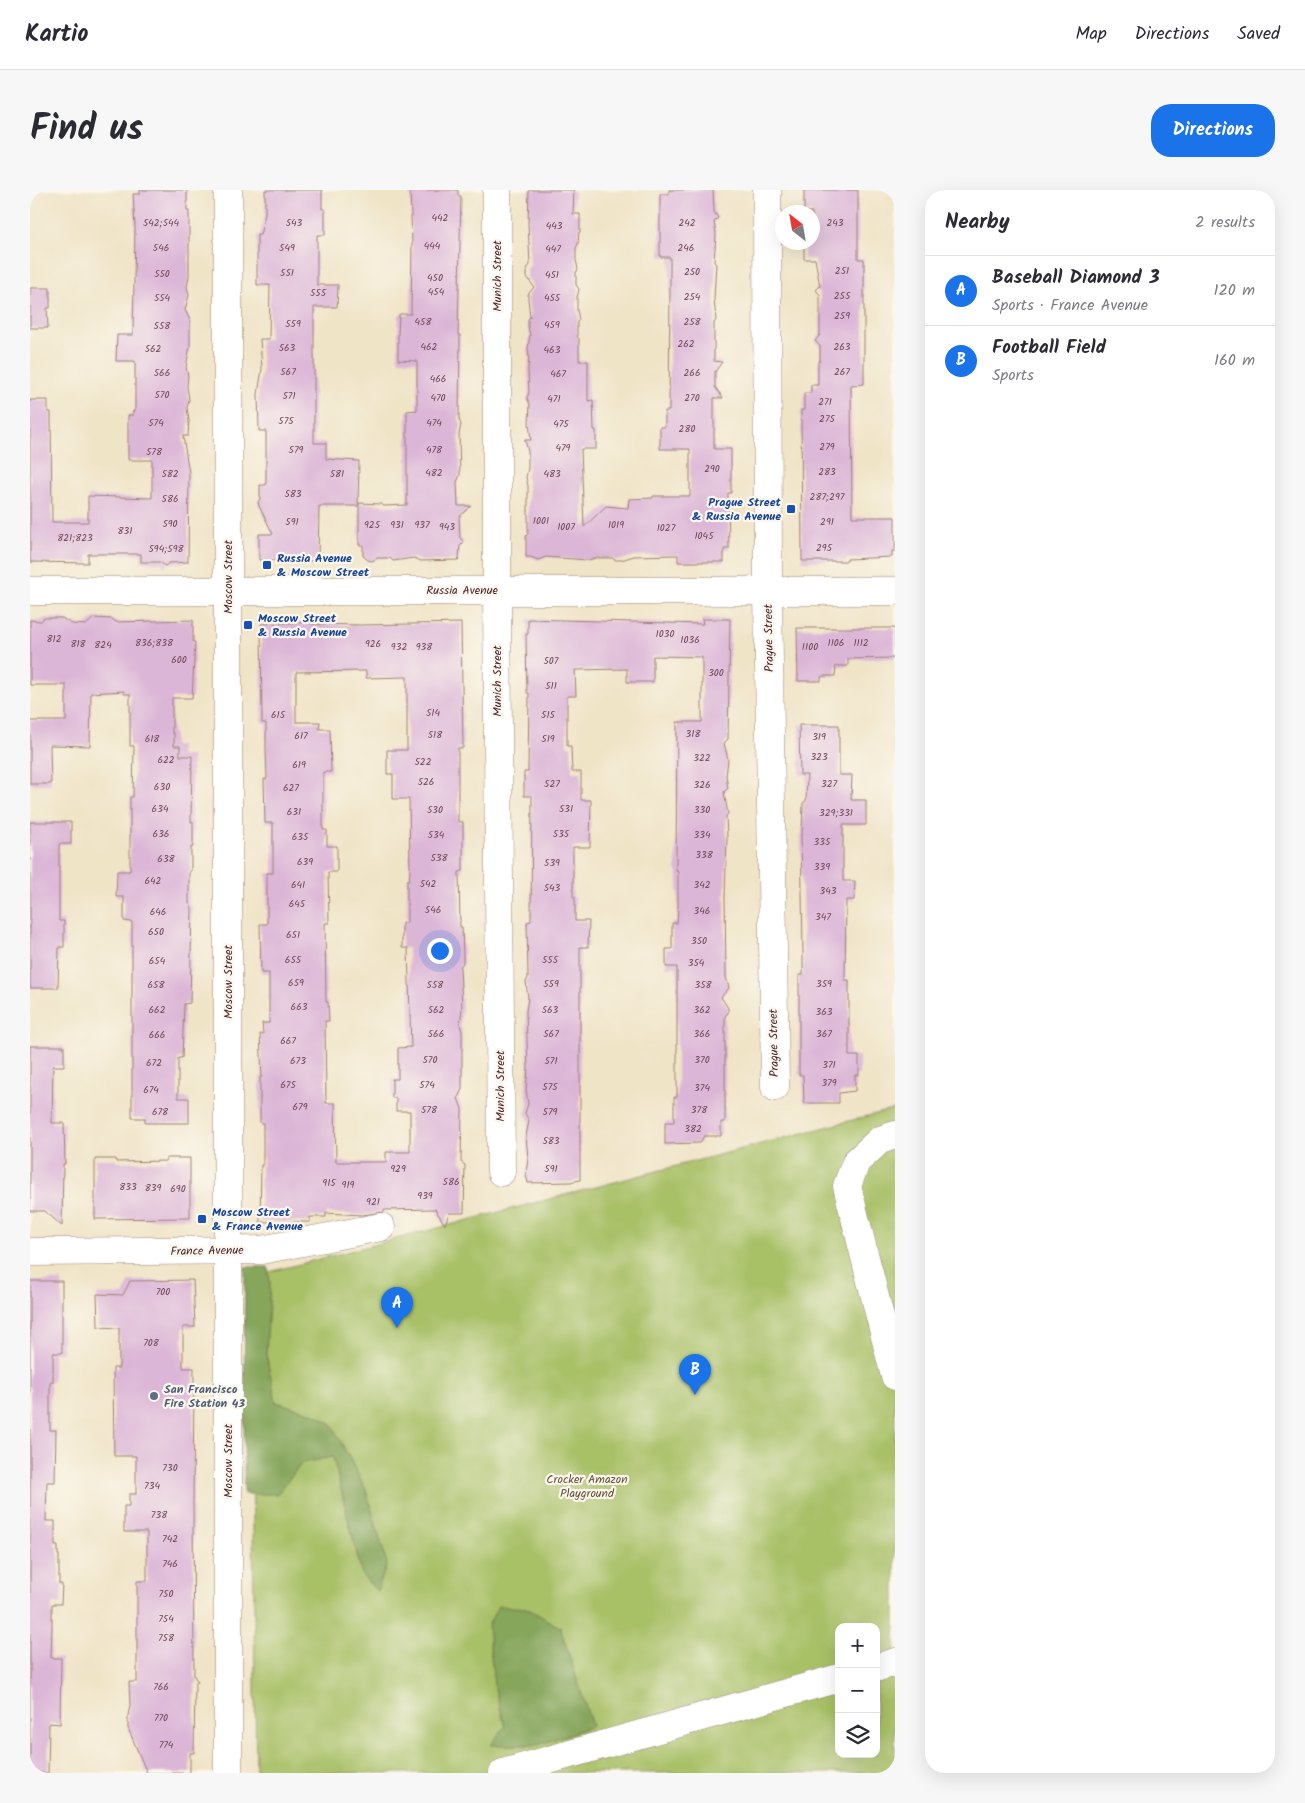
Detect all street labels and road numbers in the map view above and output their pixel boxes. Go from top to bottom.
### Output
street label: Munich Street [488,240,507,312]
street label: Moscow Street [219,540,238,614]
street label: Russia Avenue [426,581,498,600]
street label: Prague Street [759,603,779,672]
street label: Munich Street [488,645,507,717]
street label: Moscow Street [219,945,238,1019]
street label: Prague Street [764,1008,784,1077]
street label: Munich Street [491,1050,510,1122]
street label: France Avenue [170,1241,244,1261]
street label: Moscow Street [219,1424,238,1498]

